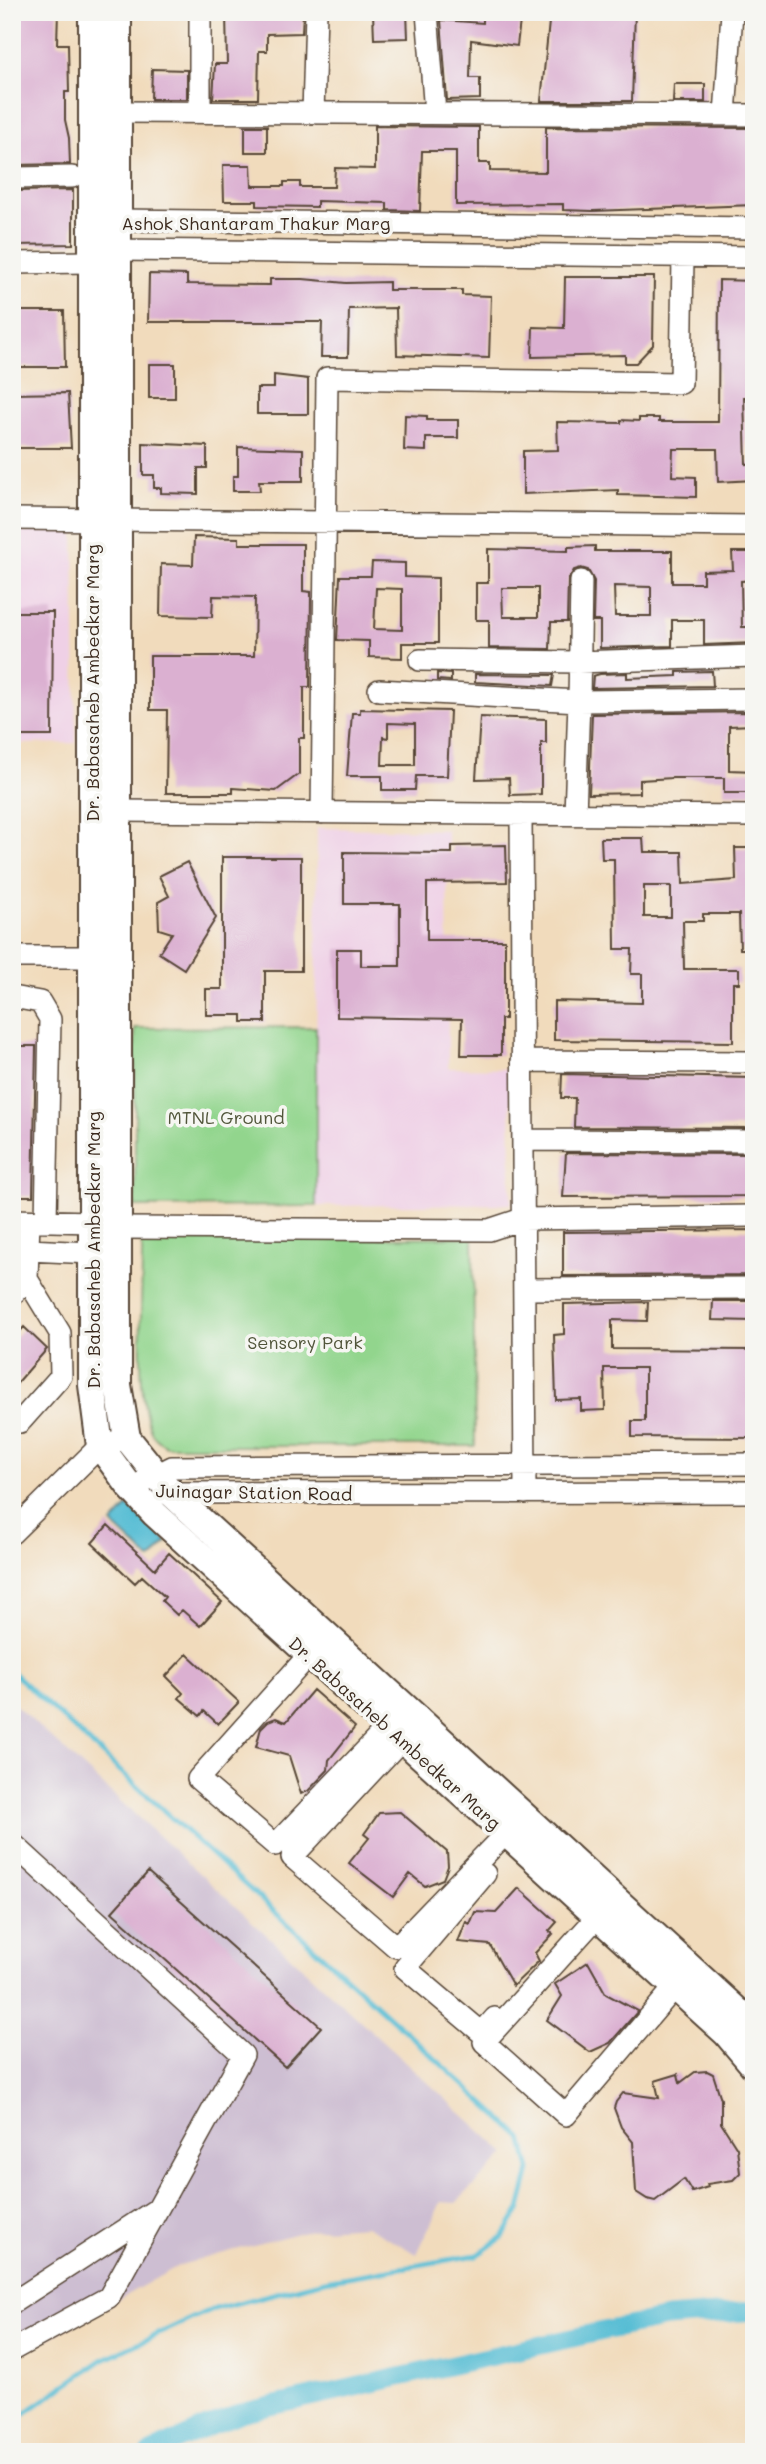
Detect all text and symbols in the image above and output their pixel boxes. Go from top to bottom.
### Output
street label: Ashok Shantaram Thakur Marg [122,211,390,235]
street label: Dr. Babasaheb Ambedkar Marg [80,544,104,822]
park label: MTNL Ground [167,1105,285,1129]
street label: Dr. Babasaheb Ambedkar Marg [81,1111,105,1389]
park label: Sensory Park [247,1330,363,1354]
street label: Juinagar Station Road [155,1478,353,1506]
street label: Dr. Babasaheb Ambedkar Marg [284,1631,506,1835]

